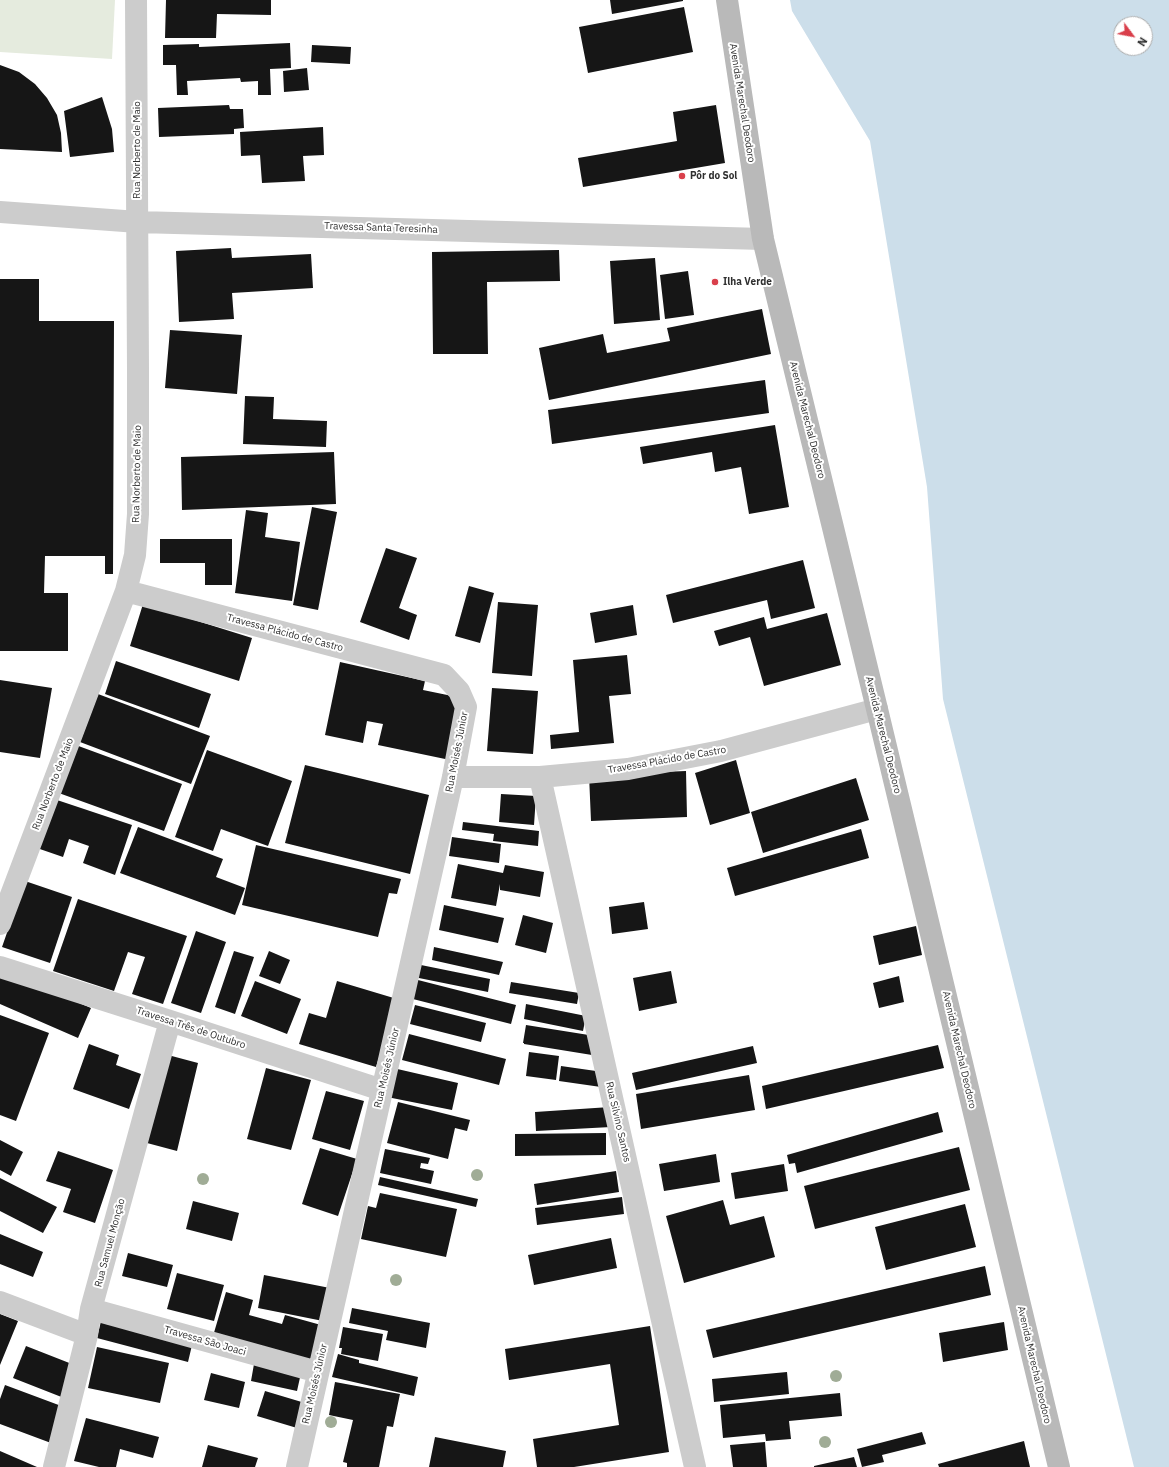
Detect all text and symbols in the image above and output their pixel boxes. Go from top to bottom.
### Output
north arrow [1113,16,1153,56]
text: N [1134,35,1150,49]
street label: Avenida Marechal Deodoro [727,43,757,163]
street label: Rua Norberto de Maio [131,101,143,199]
place label: Pôr do Sol [690,170,737,182]
marker: Pôr do Sol [677,171,687,181]
street label: Travessa Santa Teresinha [324,220,438,236]
place label: Ilha Verde [723,276,772,288]
marker: Ilha Verde [710,277,720,287]
street label: Avenida Marechal Deodoro [787,360,827,480]
street label: Rua Norberto de Maio [130,425,144,523]
street label: Travessa Plácido de Castro [225,612,345,654]
street label: Avenida Marechal Deodoro [863,675,903,795]
street label: Rua Moisés Júnior [443,711,471,793]
street label: Rua Norberto de Maio [30,736,76,832]
street label: Travessa Plácido de Castro [607,744,727,776]
street label: Avenida Marechal Deodoro [940,990,978,1110]
street label: Travessa Três de Outubro [135,1005,247,1051]
street label: Rua Moisés Júnior [372,1027,402,1109]
street label: Rua Silvino Santos [603,1080,633,1164]
street label: Rua Samuel Monção [92,1197,128,1289]
street label: Avenida Marechal Deodoro [1015,1305,1053,1425]
street label: Travessa São Joaci [163,1324,247,1358]
street label: Rua Moisés Júnior [300,1343,330,1425]

